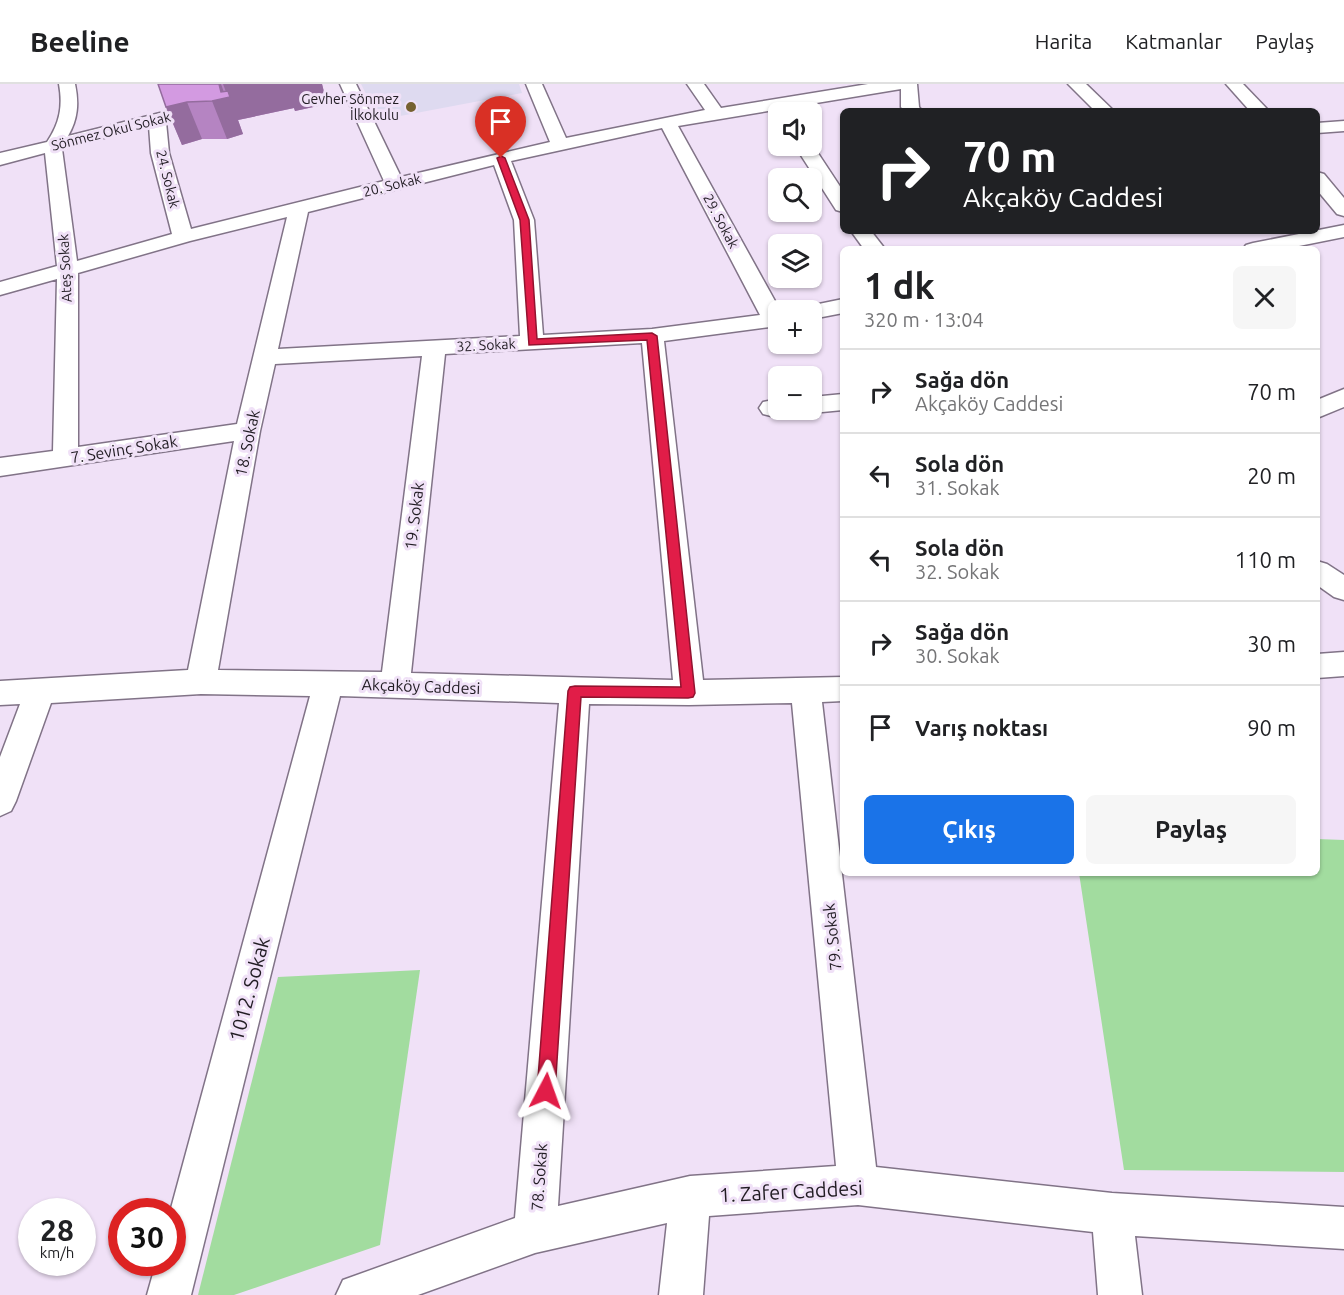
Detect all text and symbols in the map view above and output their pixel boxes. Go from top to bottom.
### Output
text: Beeline [30,26,130,57]
text: Harita [1035,29,1092,53]
text: Katmanlar [1125,29,1222,53]
text: Paylaş [1255,29,1314,53]
place label: Gevher Sönmez İlkokulu [301,91,399,123]
pin [475,96,526,158]
marker: Gevher Sönmez İlkokulu [404,100,418,114]
map controls [768,102,822,420]
button: sound [768,102,822,156]
icon: arrive [484,105,517,138]
street label: Sönmez Okul Sokak [50,108,172,154]
icon: right [864,132,942,210]
text: 70 m [963,133,1057,180]
street label: 24. Sokak [153,148,183,210]
button: search [768,168,822,222]
street label: 20. Sokak [361,170,423,200]
text: Akçaköy Caddesi [963,182,1163,212]
street label: 29. Sokak [700,191,742,251]
street label: Ateş Sokak [55,233,75,303]
button: layers [768,234,822,288]
text: 1 dk [864,265,935,306]
button: close [1233,266,1296,329]
button: + [768,300,822,354]
text: 320 m · 13:04 [864,308,984,331]
street label: 32. Sokak [456,335,516,355]
button: − [768,366,822,420]
text: Sağa dön [915,367,1009,392]
icon: right [864,375,897,408]
text: 70 m [1247,379,1296,404]
text: Akçaköy Caddesi [915,392,1063,415]
street label: 18. Sokak [231,408,263,478]
street label: 7. Sevinç Sokak [69,432,179,466]
text: Sola dön [915,451,1004,476]
icon: left [864,459,897,492]
text: 20 m [1247,463,1296,488]
text: 31. Sokak [915,476,1000,499]
street label: 19. Sokak [401,481,427,551]
text: Sola dön [915,535,1004,560]
icon: left [864,543,897,576]
text: 110 m [1235,547,1296,572]
text: 32. Sokak [915,560,1000,583]
text: Sağa dön [915,619,1009,644]
icon: right [864,627,897,660]
text: 30 m [1247,631,1296,656]
text: 30. Sokak [915,644,1000,667]
street label: Akçaköy Caddesi [361,675,481,697]
icon: arrive [864,711,897,744]
text: Varış noktası [915,715,1048,740]
text: 90 m [1247,715,1296,740]
button: Çıkış [864,795,1074,864]
button: Paylaş [1086,795,1296,864]
street label: 79. Sokak [820,902,844,972]
street label: 1012. Sokak [224,934,274,1044]
position arrow [514,1059,578,1123]
street label: 78. Sokak [528,1143,550,1211]
street label: 1. Zafer Caddesi [719,1176,863,1206]
speed limit sign: 30 [108,1198,186,1276]
text: 28 [40,1213,74,1247]
text: km/h [40,1244,74,1261]

